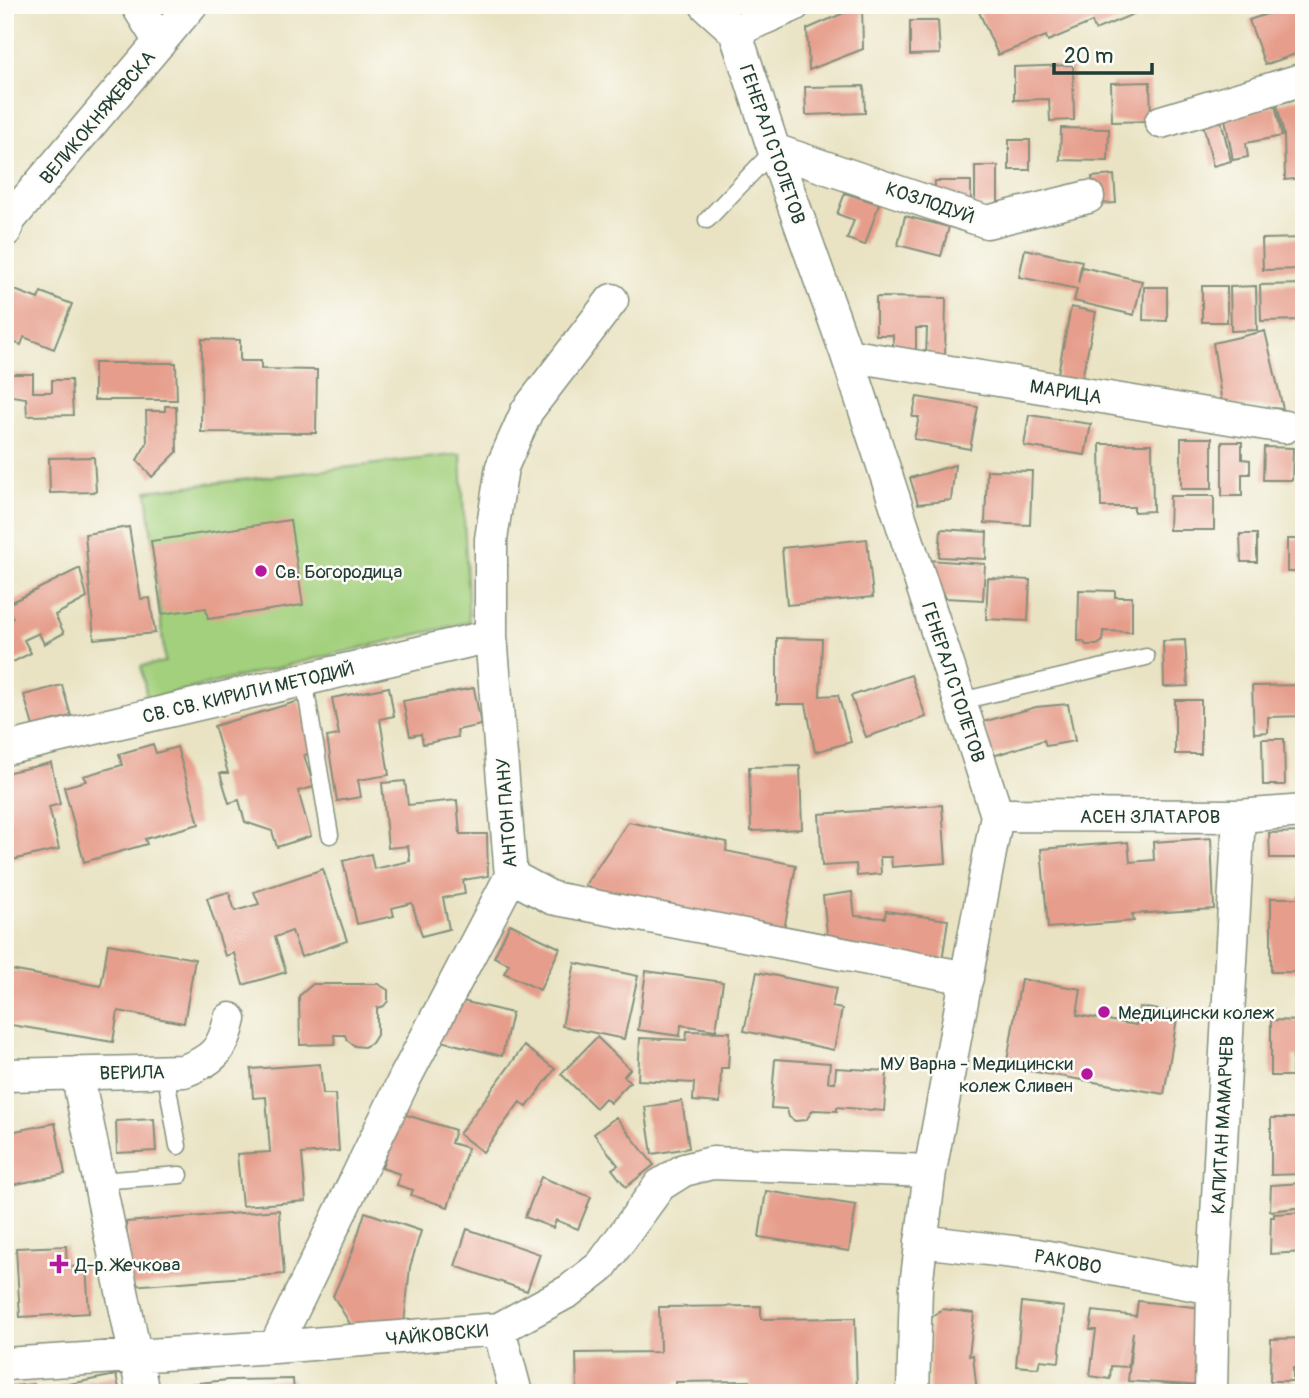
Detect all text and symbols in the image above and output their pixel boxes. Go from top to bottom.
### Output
scale bar [1054,32,1152,76]
text: 20 m [1064,43,1113,70]
street label: ВЕЛИКОКНЯЖЕВСКА [35,46,161,189]
street label: ГЕНЕРАЛ СТОЛЕТОВ [733,61,811,227]
street label: КОЗЛОДУЙ [882,177,977,229]
street label: МАРИЦА [1028,374,1104,410]
place label: Св. Богородица [275,560,403,584]
marker: Св. Богородица [253,563,269,579]
street label: ГЕНЕРАЛ СТОЛЕТОВ [916,599,990,766]
street label: СВ. СВ. КИРИЛ И МЕТОДИЙ [140,657,356,729]
street label: АНТОН ПАНУ [491,757,523,869]
street label: АСЕН ЗЛАТАРОВ [1080,805,1220,829]
place label: Медицински колеж [1118,1001,1275,1025]
marker: Медицински колеж [1096,1004,1112,1020]
street label: КАПИТАН МАМАРЧЕВ [1206,1035,1240,1215]
place label: МУ Варна - Медицински колеж Сливен [880,1052,1074,1098]
street label: ВЕРИЛА [99,1060,165,1086]
marker: МУ Варна - Медицински колеж Сливен [1079,1066,1095,1082]
street label: РАКОВО [1032,1244,1103,1280]
place label: Д-р. Жечкова [74,1253,180,1277]
marker: Д-р. Жечкова [49,1254,69,1274]
street label: ЧАЙКОВСКИ [385,1319,489,1351]

